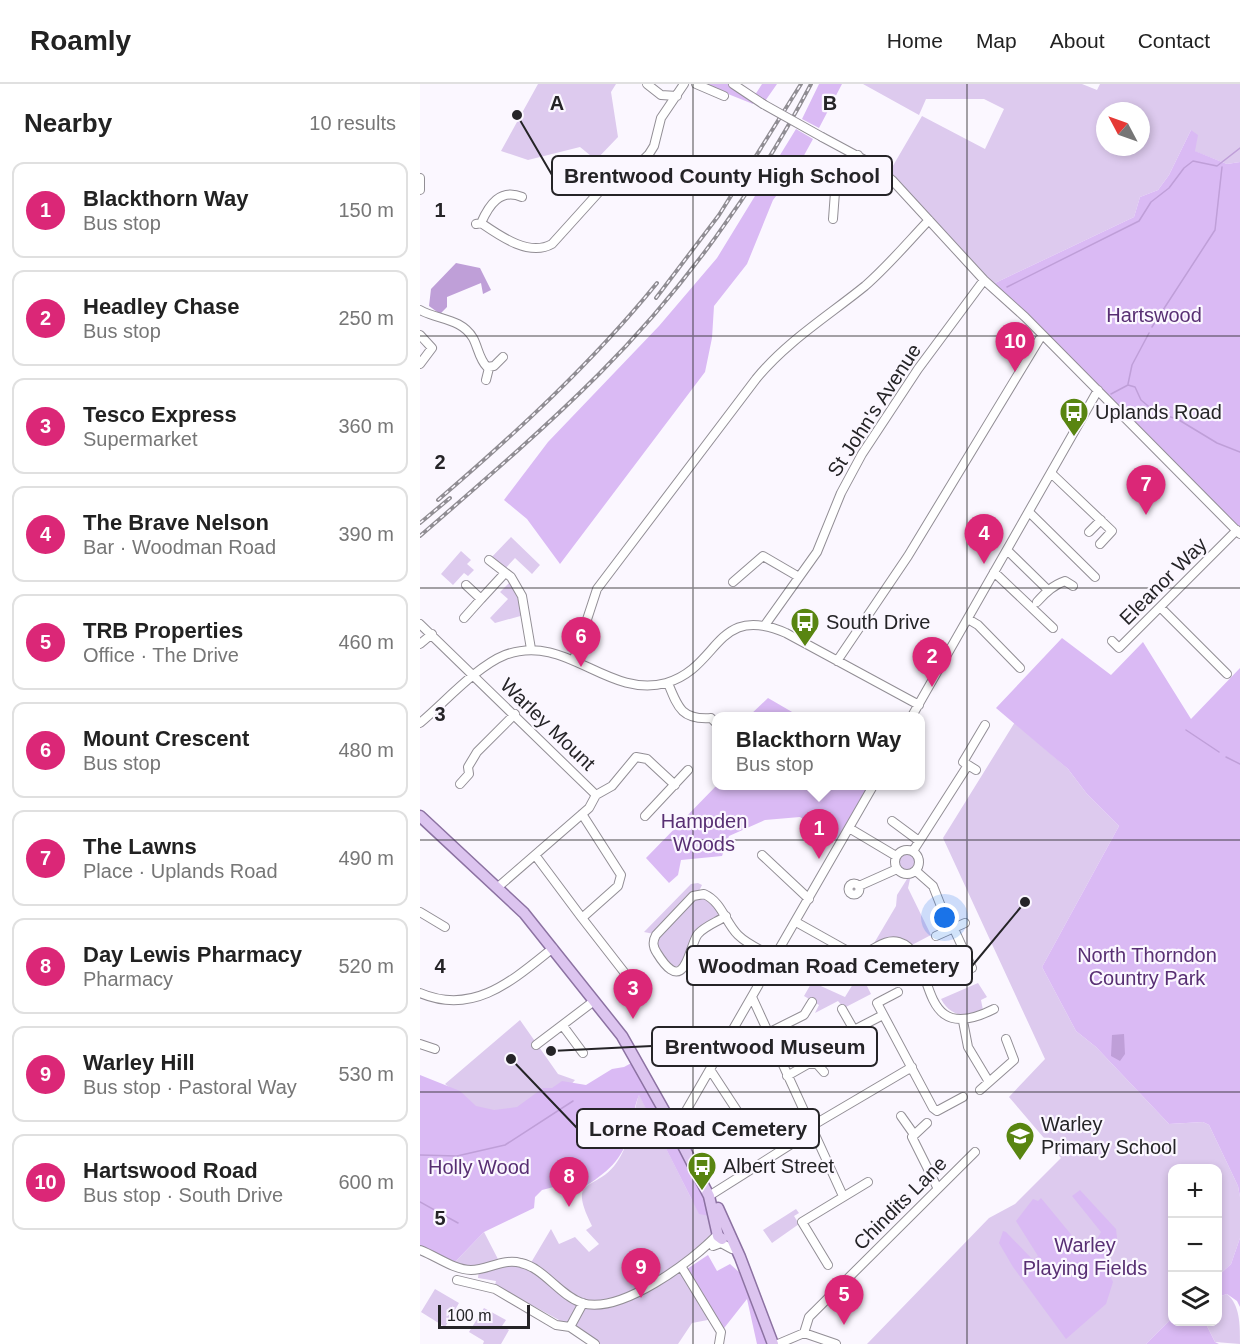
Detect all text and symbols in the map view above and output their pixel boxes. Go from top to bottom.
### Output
text: Roamly [30,25,131,56]
text: Home [887,29,943,52]
text: Map [976,29,1017,52]
text: About [1050,29,1105,52]
text: Contact [1138,29,1210,52]
text: A [550,92,564,114]
text: B [823,92,837,114]
north arrow [1096,102,1150,156]
text: Nearby [24,108,112,138]
text: 10 results [309,112,396,134]
callout: Brentwood County High School [552,156,892,195]
text: Brentwood County High School [564,164,880,187]
text: Blackthorn Way [83,186,248,211]
text: 1 [40,199,51,221]
text: 150 m [338,199,394,221]
text: 1 [434,199,446,221]
text: Bus stop [83,212,161,234]
text: Headley Chase [83,294,240,319]
park label: Hartswood [1106,304,1202,326]
text: 2 [40,307,51,329]
text: 250 m [338,307,394,329]
text: Bus stop [83,320,161,342]
pin: 10 [996,322,1034,372]
street label: St John's Avenue [823,340,925,480]
bus stop icon: Uplands Road [1058,396,1090,438]
place label: Uplands Road [1095,401,1222,423]
text: Tesco Express [83,402,237,427]
text: 3 [40,415,51,437]
text: 360 m [338,415,394,437]
text: Supermarket [83,428,198,450]
text: 2 [434,451,446,473]
pin: 7 [1126,466,1166,515]
text: The Brave Nelson [83,510,269,535]
pin: 4 [964,514,1004,564]
text: 4 [40,523,51,545]
text: 390 m [338,523,394,545]
street label: Eleanor Way [1115,533,1211,629]
text: Bar · Woodman Road [83,536,276,558]
bus stop icon: South Drive [789,606,821,648]
place label: South Drive [826,611,931,633]
text: TRB Properties [83,618,243,643]
pin: 6 [562,618,600,667]
text: 5 [40,631,51,653]
text: 460 m [338,631,394,653]
pin: 2 [912,638,952,687]
text: Office · The Drive [83,644,239,666]
street label: Warley Mount [496,673,600,775]
text: 3 [434,703,446,725]
popup [712,712,925,790]
text: Mount Crescent [83,726,249,751]
text: Blackthorn Way [736,727,901,752]
text: 6 [40,739,51,761]
text: 480 m [338,739,394,761]
text: Bus stop [83,752,161,774]
text: Bus stop [736,753,814,775]
park label: Hampden Woods [661,810,747,855]
pin: 1 [800,810,838,859]
text: The Lawns [83,834,197,859]
text: 7 [40,847,51,869]
text: 490 m [338,847,394,869]
text: Place · Uplands Road [83,860,278,882]
your location [930,903,959,932]
text: Day Lewis Pharmacy [83,942,302,967]
park label: North Thorndon Country Park [1077,944,1217,989]
callout: Woodman Road Cemetery [687,946,972,985]
text: Woodman Road Cemetery [699,954,960,977]
text: 8 [40,955,51,977]
text: 520 m [338,955,394,977]
text: 4 [434,955,446,977]
text: Pharmacy [83,968,173,990]
pin: 3 [614,970,652,1019]
callout: Brentwood Museum [652,1027,877,1066]
text: Brentwood Museum [665,1035,865,1058]
text: Warley Hill [83,1050,195,1075]
text: 9 [40,1063,51,1085]
text: 530 m [338,1063,394,1085]
text: Bus stop · Pastoral Way [83,1076,297,1098]
callout: Lorne Road Cemetery [577,1109,819,1148]
place label: Warley Primary School [1041,1113,1177,1158]
text: Lorne Road Cemetery [589,1117,807,1140]
school or university icon: Warley Primary School [1004,1120,1036,1162]
bus stop icon: Albert Street [686,1150,718,1192]
street label: Chindits Lane [849,1152,951,1254]
place label: Albert Street [723,1155,835,1177]
park label: Holly Wood [428,1156,530,1178]
text: Hartswood Road [83,1158,258,1183]
pin: 8 [550,1158,588,1207]
map controls [1168,1164,1222,1326]
button: + [1168,1164,1222,1218]
text: 10 [34,1171,57,1193]
text: 600 m [338,1171,394,1193]
text: Bus stop · South Drive [83,1184,283,1206]
text: 5 [434,1207,446,1229]
button: − [1168,1218,1222,1272]
park label: Warley Playing Fields [1023,1234,1147,1279]
pin: 9 [622,1248,660,1298]
button: layers [1168,1272,1222,1326]
pin: 5 [824,1276,864,1325]
scale bar [438,1302,530,1330]
text: 100 m [447,1307,491,1324]

